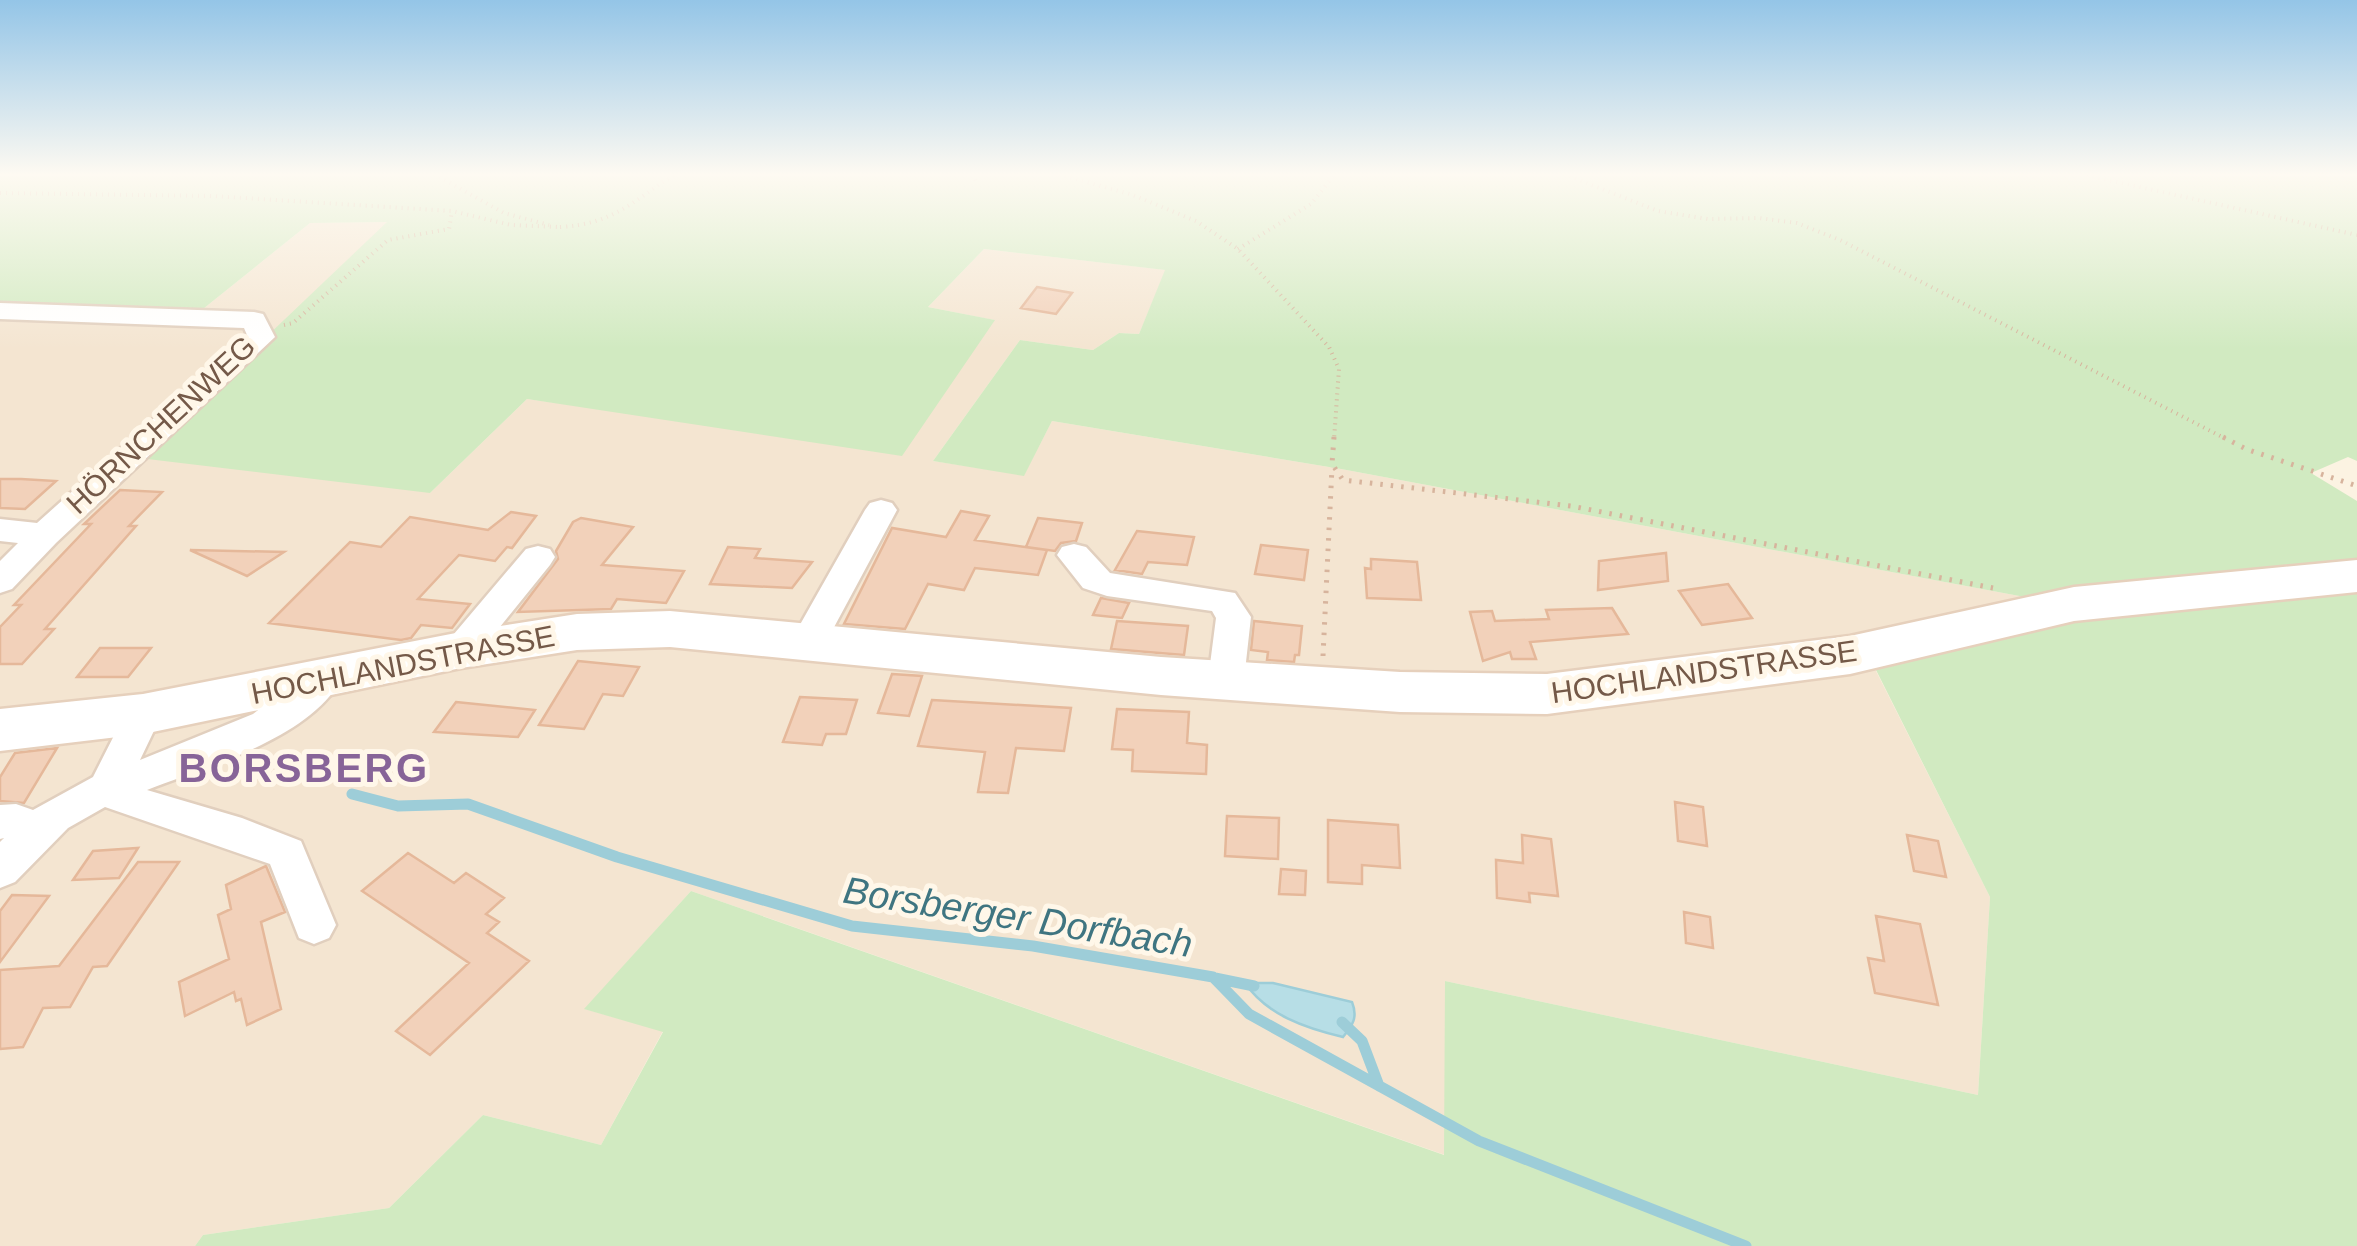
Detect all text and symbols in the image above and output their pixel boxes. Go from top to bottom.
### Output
street label: HÖRNCHENWEG [60,329,262,520]
street label: HOCHLANDSTRASSE [248,619,557,710]
street label: HOCHLANDSTRASSE [1549,634,1859,709]
district label: BORSBERG [178,746,430,790]
water label: Borsberger Dorfbach [841,869,1195,965]

